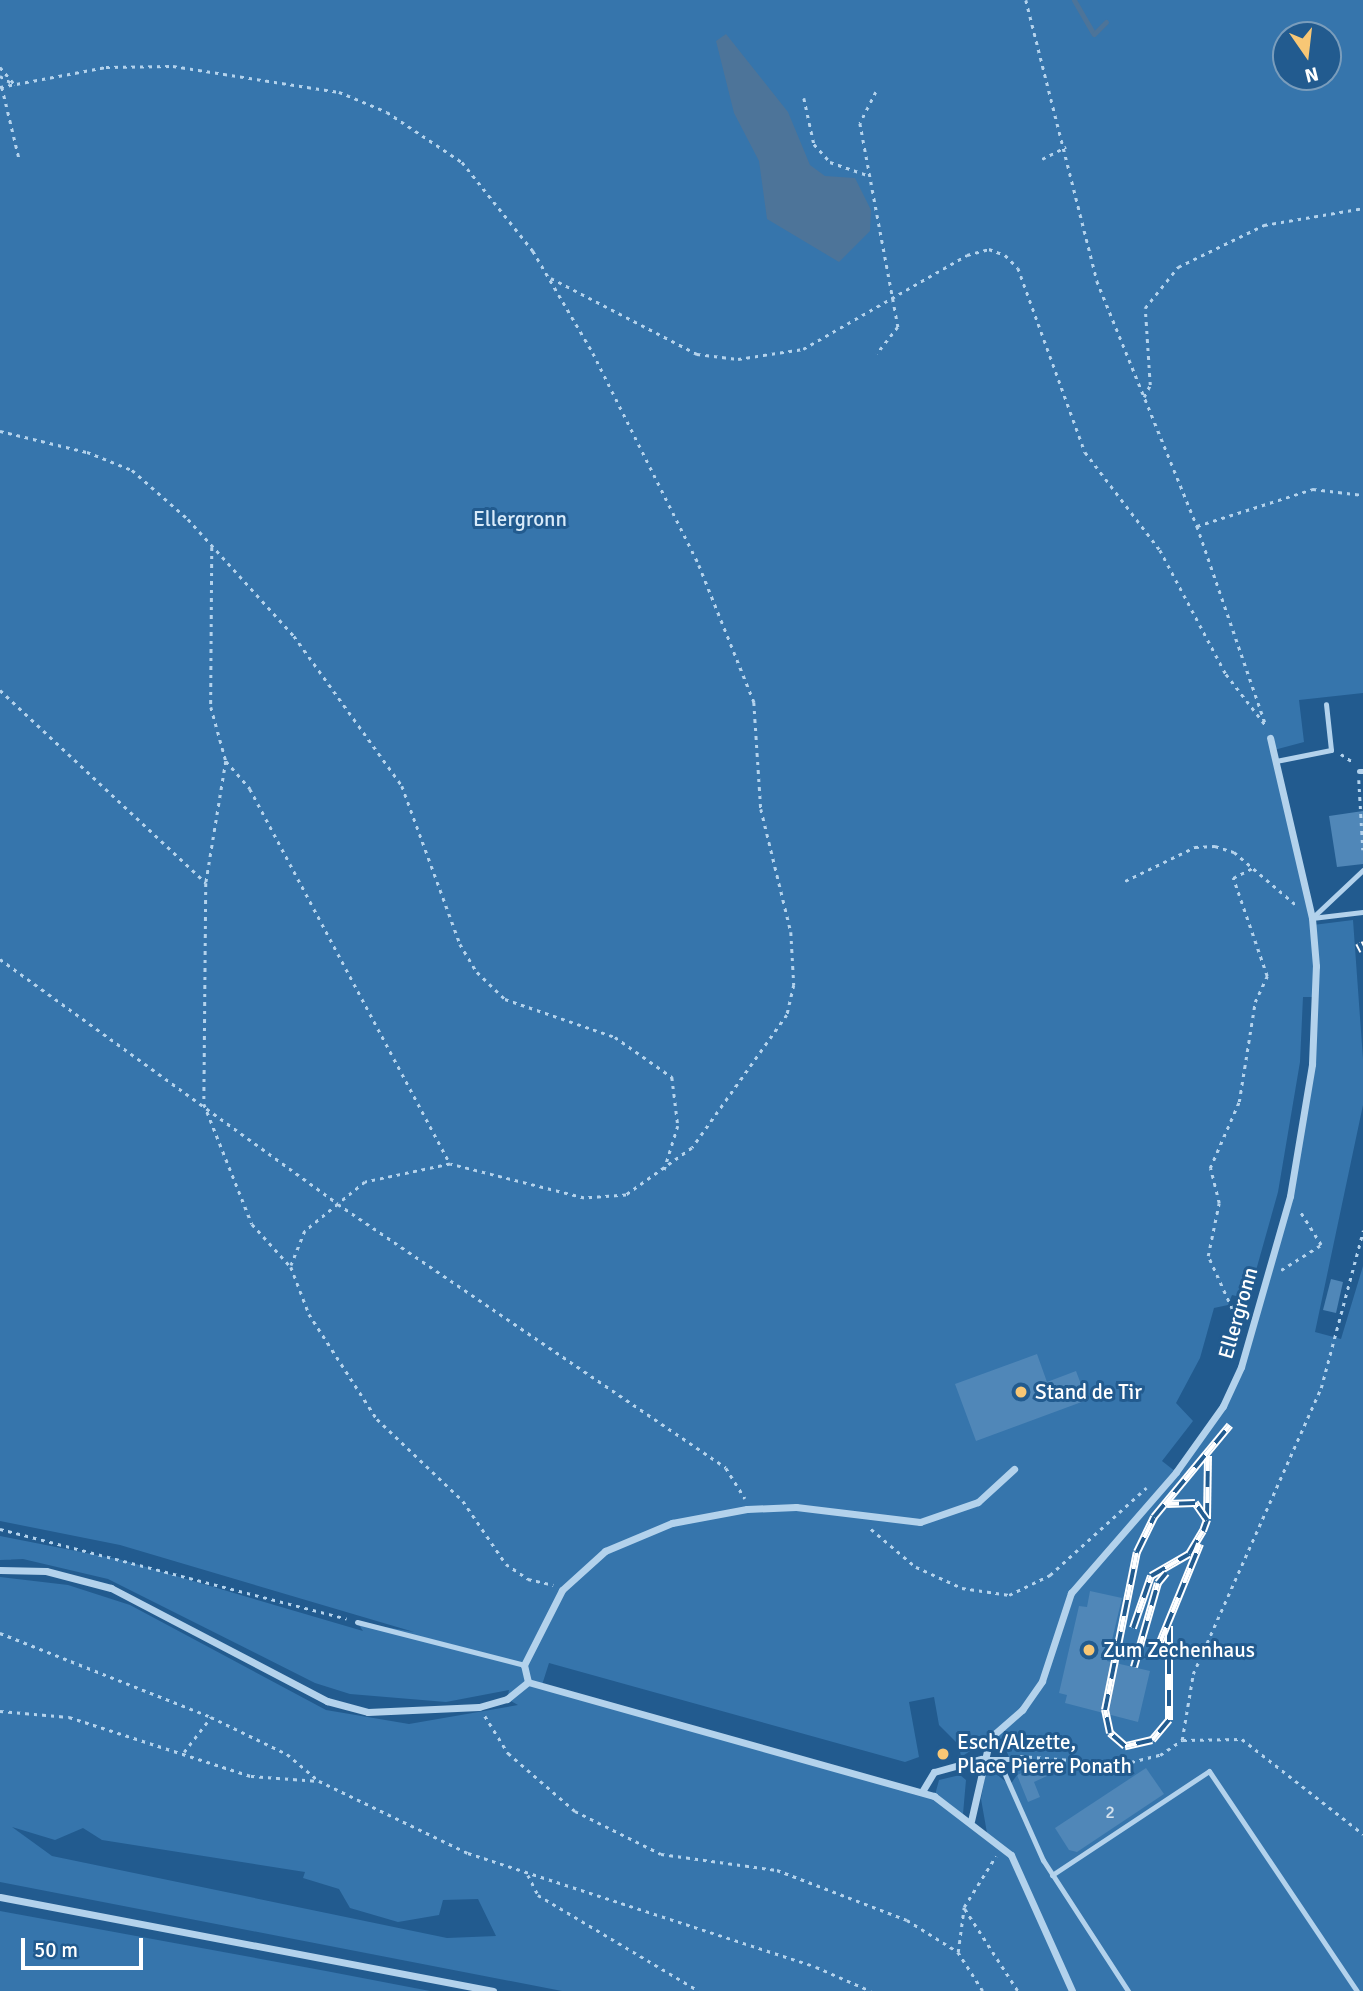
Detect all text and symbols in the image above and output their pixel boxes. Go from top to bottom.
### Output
north arrow [1272,21,1342,91]
text: N [1302,61,1321,88]
park label: Ellergronn [473,506,567,532]
street label: Ellergronn [1213,1264,1263,1362]
place label: Stand de Tir [1035,1379,1142,1405]
marker: Stand de Tir [1013,1384,1029,1400]
place label: Zum Zechenhaus [1103,1637,1255,1663]
marker: Zum Zechenhaus [1081,1642,1097,1658]
place label: Esch/Alzette, Place Pierre Ponath [957,1729,1132,1779]
marker: Esch/Alzette, Place Pierre Ponath [935,1746,951,1762]
house number: 2 [1105,1801,1115,1823]
scale bar [24,1924,147,1968]
text: 50 m [34,1937,78,1963]

